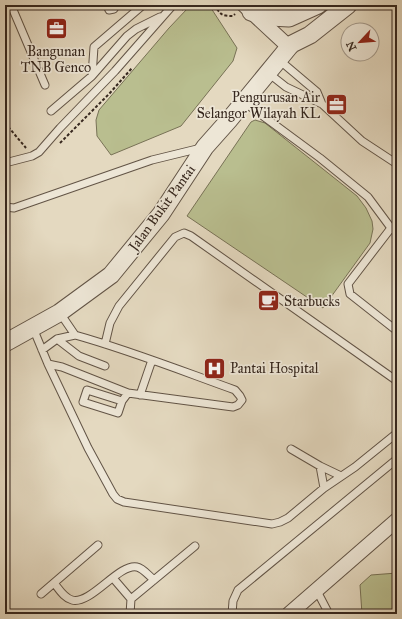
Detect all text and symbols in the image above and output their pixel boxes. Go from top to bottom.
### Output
office icon: Bangunan TNB Genco [43,16,69,42]
north arrow [340,22,380,62]
text: N [343,39,359,53]
place label: Bangunan TNB Genco [21,43,91,76]
place label: Pengurusan Air Selangor Wilayah KL [197,89,321,122]
office icon: Pengurusan Air Selangor Wilayah KL [323,92,349,118]
street label: Jalan Bukit Pantai [124,161,200,257]
cafe icon: Starbucks [256,288,282,314]
place label: Starbucks [284,293,340,310]
hospital icon: Pantai Hospital [201,355,227,381]
place label: Pantai Hospital [230,360,319,377]

